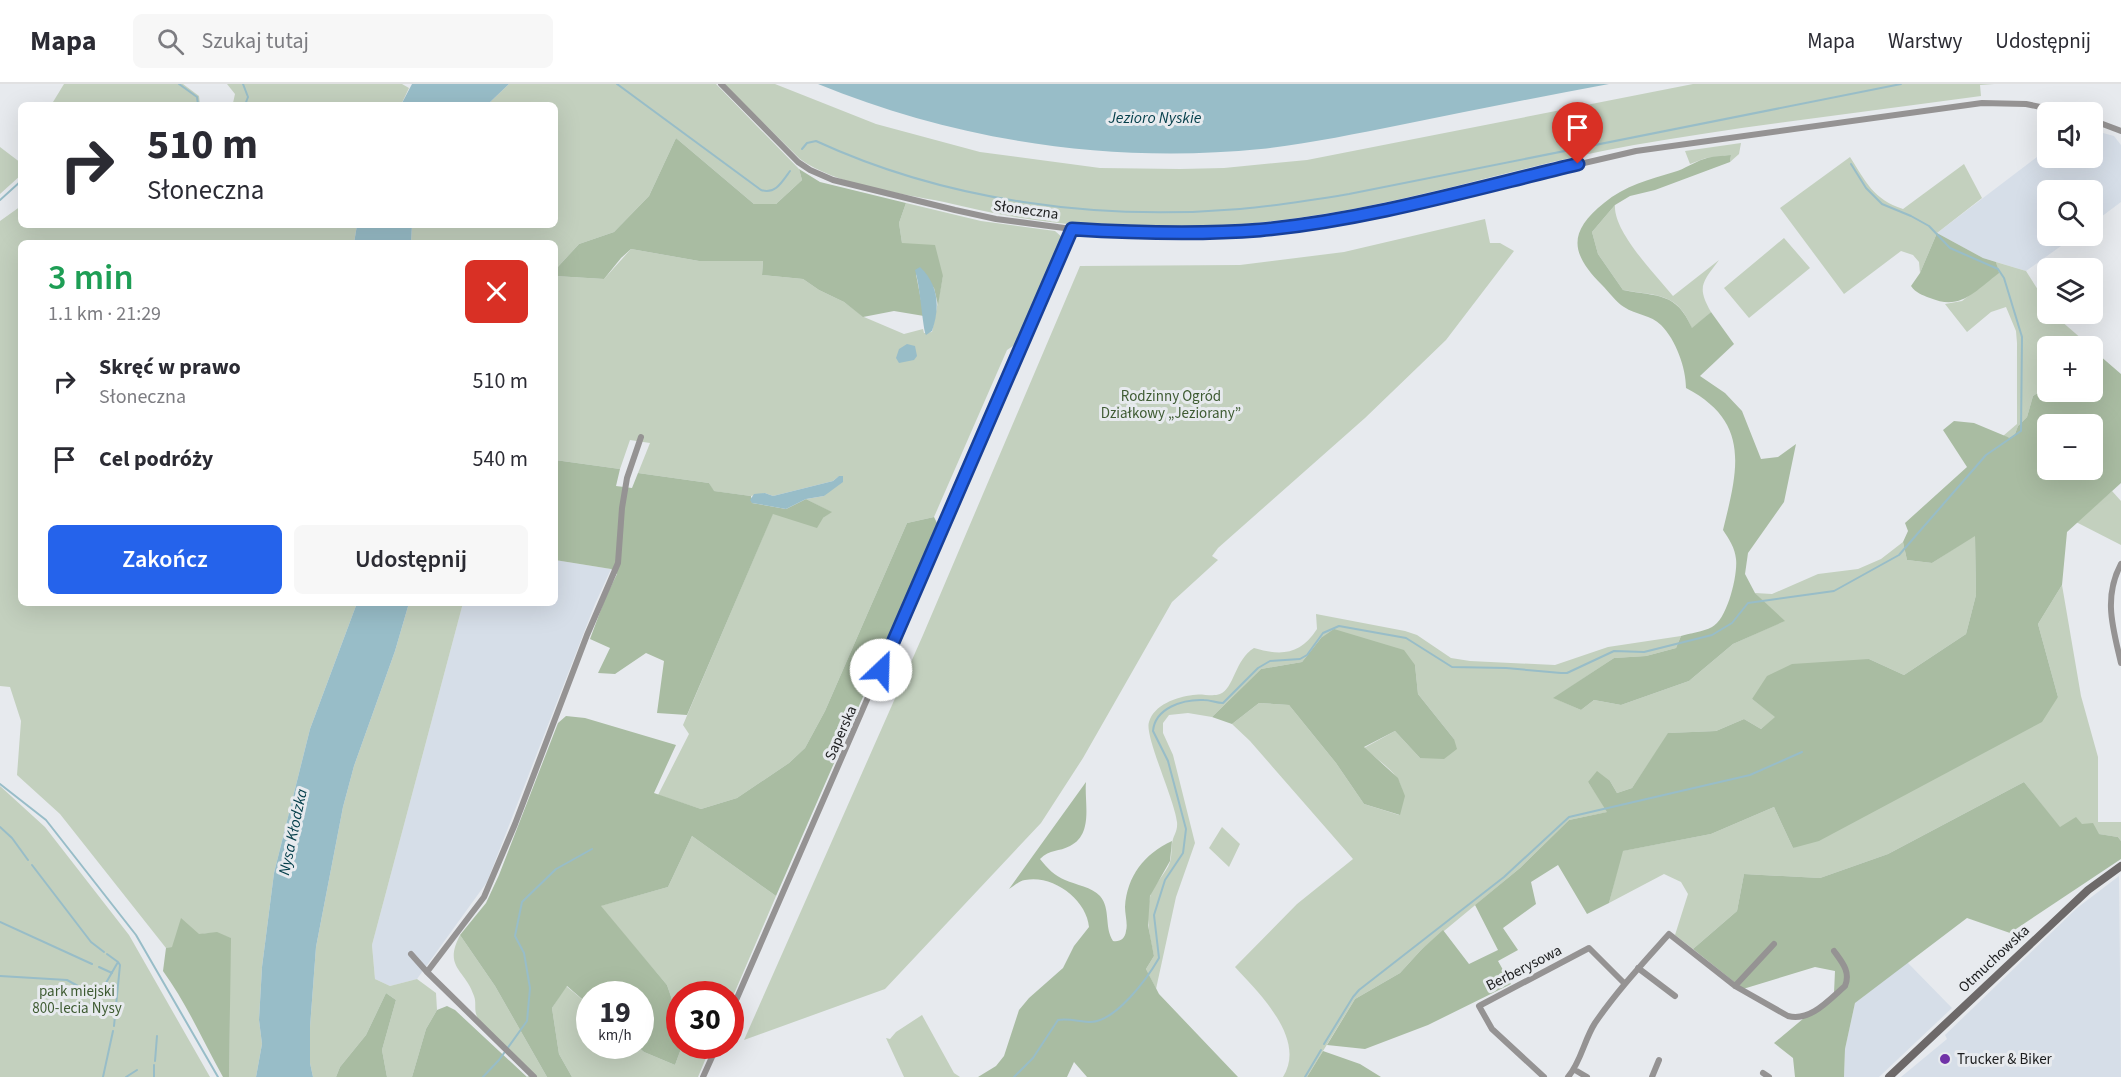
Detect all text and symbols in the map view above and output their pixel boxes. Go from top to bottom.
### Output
search box [133,14,553,68]
text: Mapa [30,21,97,61]
icon: search [154,25,187,58]
text: Szukaj tutaj [202,25,309,57]
text: Mapa [1807,26,1855,56]
text: Warstwy [1888,26,1962,56]
text: Udostępnij [1995,26,2091,56]
pin [1552,102,1603,164]
map controls [2037,102,2103,480]
button: sound [2037,102,2103,168]
water label: Jezioro Nyskie [1108,107,1202,129]
icon: arrive [1561,111,1594,144]
text: 510 m [147,115,258,175]
icon: right [48,126,126,204]
text: Słoneczna [147,171,264,210]
button: search [2037,180,2103,246]
street label: Słoneczna [992,195,1060,225]
text: 3 min [48,252,134,303]
button: layers [2037,258,2103,324]
button: close [465,260,528,323]
text: 1.1 km · 21:29 [48,300,161,328]
button: + [2037,336,2103,402]
text: Skręć w prawo [99,351,241,383]
icon: right [48,365,81,398]
text: 510 m [473,365,528,397]
text: Słoneczna [99,383,186,411]
park label: Rodzinny Ogród Działkowy „Jeziorany” [1101,386,1241,424]
button: − [2037,414,2103,480]
icon: arrive [48,443,81,476]
text: Cel podróży [99,443,213,475]
text: 540 m [473,443,528,475]
button: Zakończ [48,525,282,594]
button: Udostępnij [294,525,528,594]
position arrow [849,638,913,702]
street label: Saperska [820,702,862,764]
water label: Nysa Kłodzka [273,786,313,877]
street label: Otmuchowska [1954,920,2034,998]
street label: Berberysowa [1483,940,1565,996]
park label: park miejski 800-lecia Nysy [32,981,122,1019]
speed limit sign: 30 [666,981,744,1059]
text: 19 [599,991,631,1034]
text: km/h [598,1025,632,1046]
place label: Trucker & Biker [1957,1049,2053,1070]
marker: Trucker & Biker [1938,1052,1952,1066]

